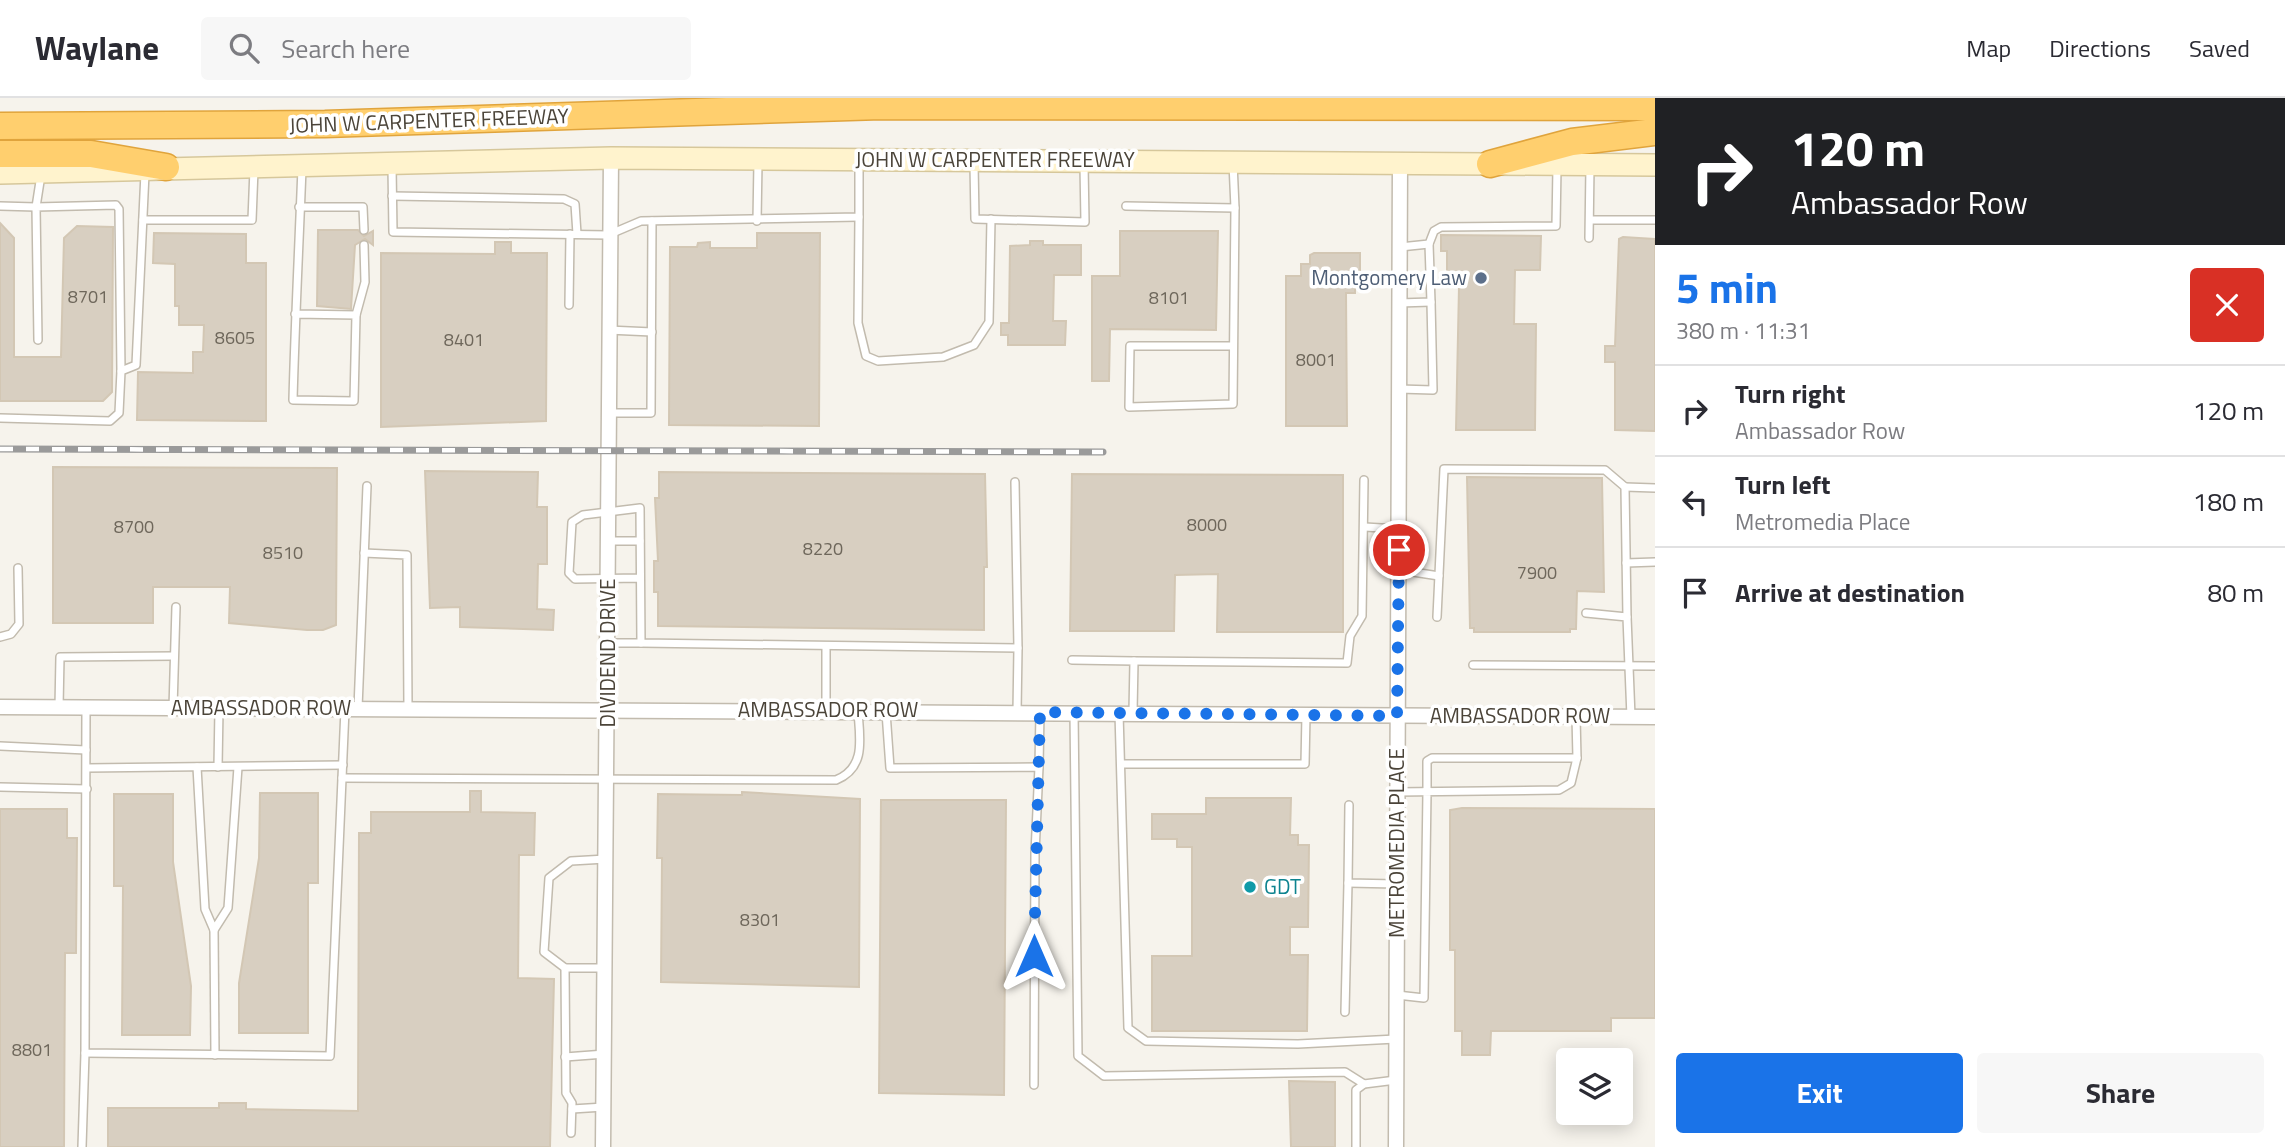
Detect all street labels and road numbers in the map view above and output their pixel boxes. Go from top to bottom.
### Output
street label: JOHN W CARPENTER FREEWAY [289,99,570,141]
street label: JOHN W CARPENTER FREEWAY [855,143,1136,175]
street label: DIVIDEND DRIVE [591,578,623,728]
street label: AMBASSADOR ROW [171,691,351,723]
street label: AMBASSADOR ROW [738,693,918,725]
street label: AMBASSADOR ROW [1430,699,1610,731]
street label: METROMEDIA PLACE [1380,748,1412,938]

